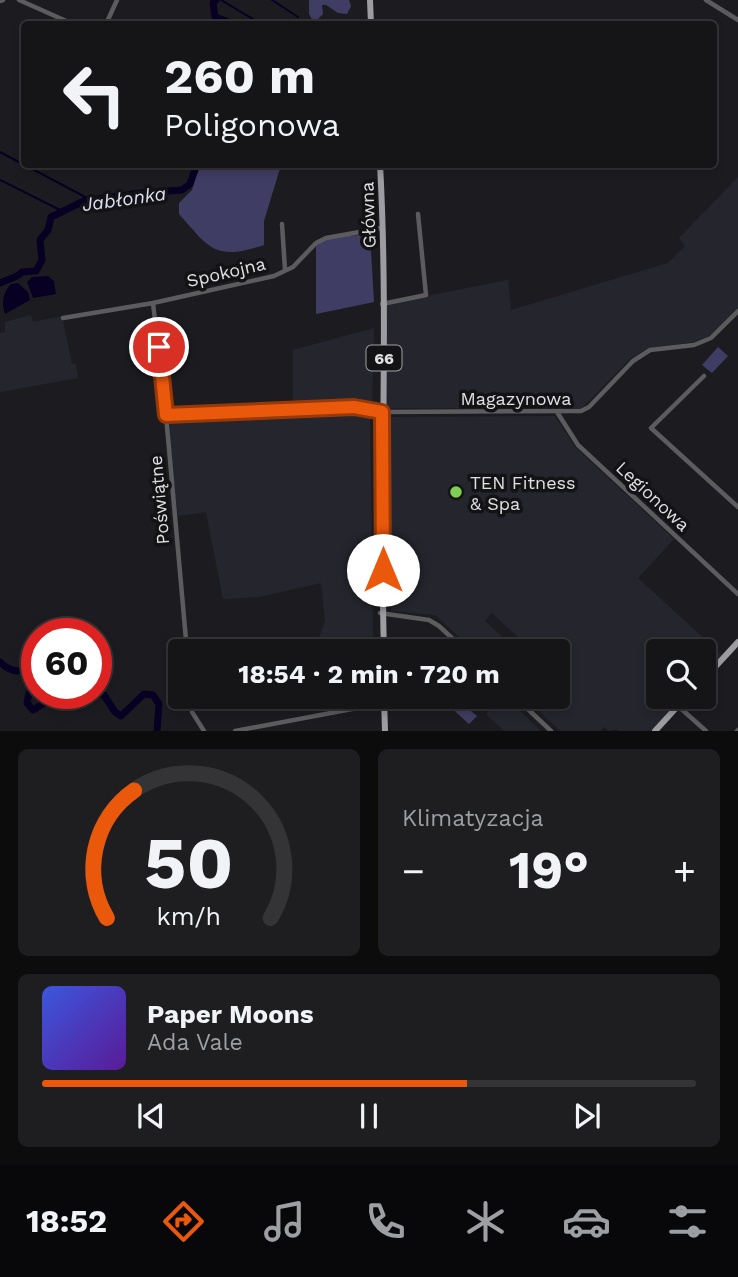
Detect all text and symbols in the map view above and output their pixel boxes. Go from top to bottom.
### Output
text: 260 m [164,47,315,105]
icon: left [49,49,140,140]
text: Poligonowa [164,106,340,144]
street label: Główna [356,181,380,249]
water label: Jabłonka [80,182,168,216]
street label: Spokojna [184,253,268,291]
pin [129,317,189,377]
icon: arrive [140,328,178,366]
road number: 66 [366,346,402,370]
street label: Magazynowa [461,388,571,409]
street label: Poświątne [145,455,173,545]
street label: Legionowa [612,457,694,535]
place label: TEN Fitness & Spa [470,472,576,514]
marker: TEN Fitness & Spa [448,484,464,500]
position arrow [346,533,420,607]
speed limit sign: 60 [21,618,112,709]
map controls [646,639,716,709]
button: search [646,639,716,709]
text: 18:54 · 2 min · 720 m [238,659,500,689]
text: Klimatyzacja [402,805,544,832]
text: 50 [144,821,234,907]
text: 19° [509,840,589,901]
text: − [402,849,425,893]
text: + [673,849,696,893]
text: km/h [157,902,221,931]
text: Paper Moons [147,999,314,1029]
text: Ada Vale [147,1029,243,1056]
icon: previous [132,1097,170,1135]
icon: pause [350,1097,388,1135]
icon: next [568,1097,606,1135]
icon: directions [159,1197,208,1246]
icon: music [260,1197,309,1246]
icon: phone [361,1197,410,1246]
icon: climate [461,1197,510,1246]
icon: car [562,1197,611,1246]
icon: filters [663,1197,712,1246]
text: 18:52 [26,1202,107,1240]

